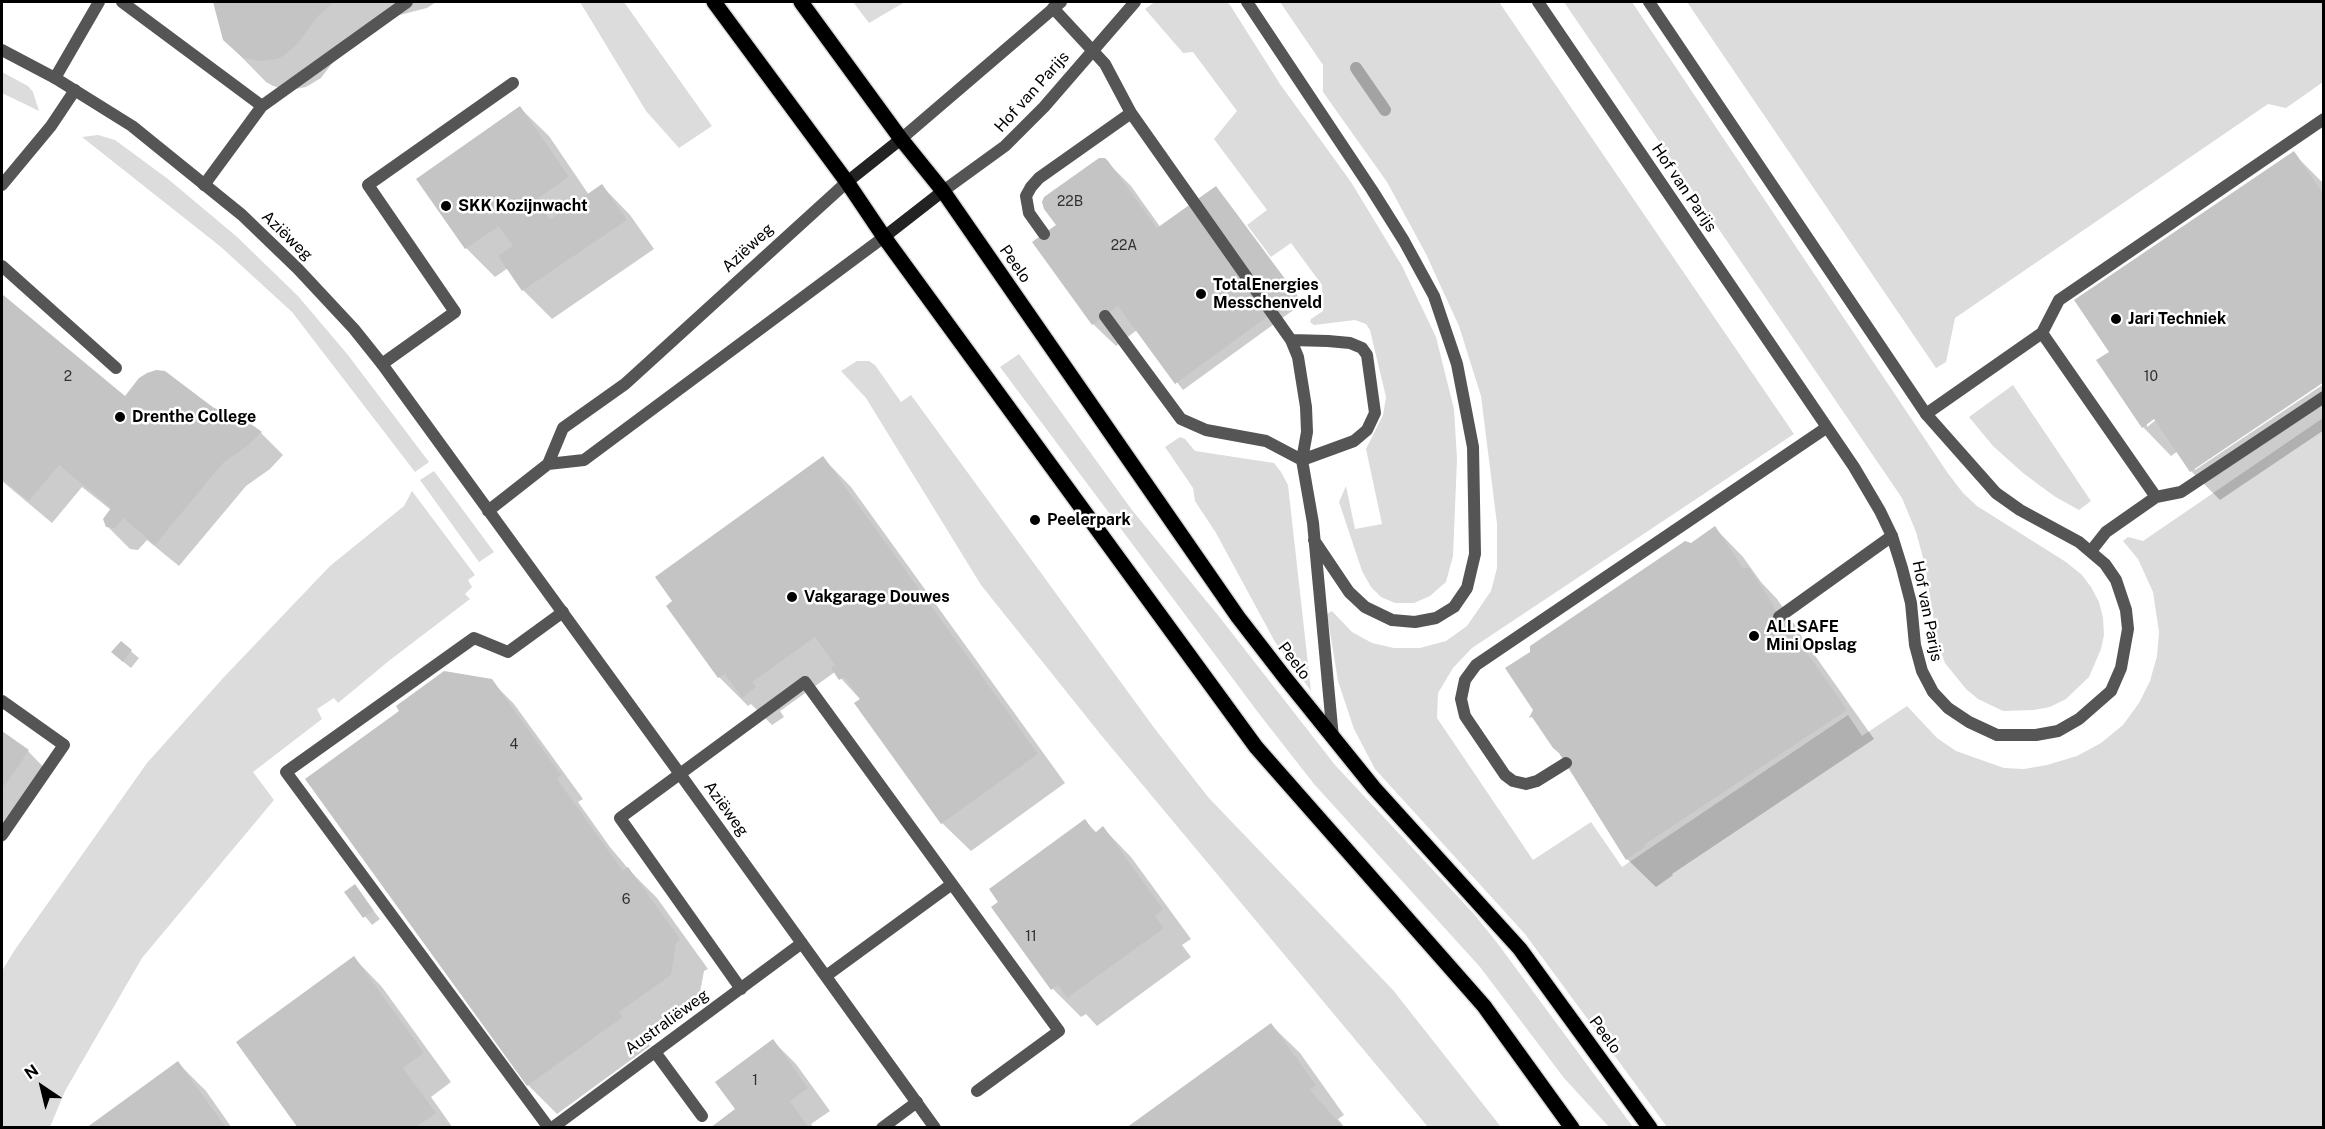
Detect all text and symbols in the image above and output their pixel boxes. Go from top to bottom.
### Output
street label: Hof van Parijs [991,48,1073,136]
street label: Hof van Parijs [1647,140,1721,236]
house number: 22B [1057,194,1083,210]
place label: SKK Kozijnwacht [458,196,588,216]
marker: SKK Kozijnwacht [439,199,453,213]
street label: Aziëweg [258,207,316,265]
street label: Aziëweg [718,219,778,277]
house number: 22A [1111,238,1137,254]
street label: Peelo [995,241,1035,287]
place label: TotalEnergies Messchenveld [1213,275,1322,313]
marker: TotalEnergies Messchenveld [1194,287,1208,301]
place label: Jari Techniek [2128,309,2226,329]
marker: Jari Techniek [2109,312,2123,326]
house number: 2 [64,369,72,385]
house number: 10 [2144,369,2158,385]
place label: Drenthe College [132,407,256,427]
marker: Drenthe College [113,410,127,424]
place label: Peelerpark [1047,510,1131,530]
marker: Peelerpark [1028,513,1042,527]
street label: Hof van Parijs [1908,559,1946,663]
place label: Vakgarage Douwes [804,587,950,607]
marker: Vakgarage Douwes [785,590,799,604]
place label: ALLSAFE Mini Opslag [1766,617,1857,655]
marker: ALLSAFE Mini Opslag [1747,629,1761,643]
street label: Peelo [1274,639,1314,683]
house number: 4 [510,737,518,753]
street label: Aziëweg [700,778,752,840]
house number: 6 [622,892,630,908]
house number: 11 [1025,929,1037,945]
street label: Australiëweg [622,985,712,1059]
street label: Peelo [1585,1013,1625,1057]
north arrow [12,1057,72,1117]
text: N [21,1060,42,1083]
house number: 1 [752,1073,758,1089]

